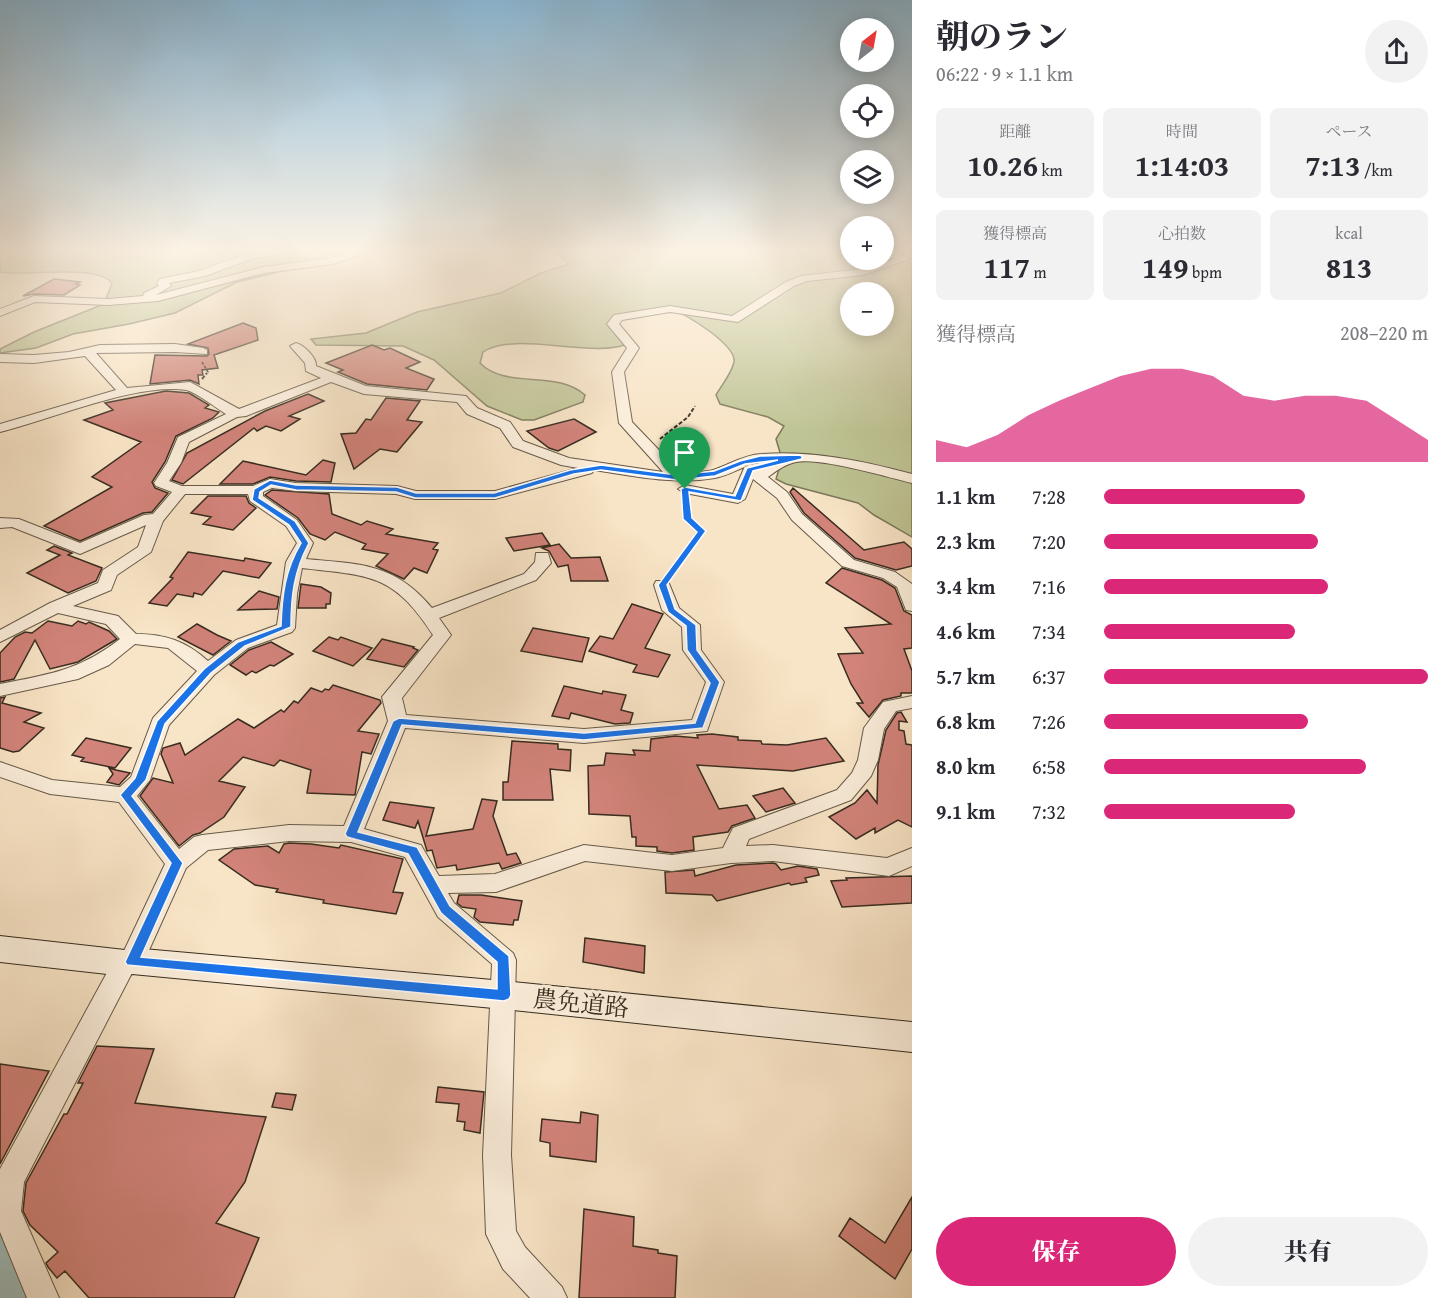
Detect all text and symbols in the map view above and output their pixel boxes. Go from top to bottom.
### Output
text: 朝のラン [936,12,1068,60]
north arrow [840,18,894,72]
map controls [840,18,894,336]
button: share [1365,20,1428,83]
text: 06:22 · 9 × 1.1 km [936,59,1073,88]
button: locate [840,84,894,138]
text: 距離 [999,119,1031,143]
text: 時間 [1166,119,1198,143]
text: ペース [1325,119,1373,143]
text: 10.26 [967,143,1038,187]
text: 1:14:03 [1135,143,1229,187]
text: 7:13 [1305,143,1360,187]
button: layers [840,150,894,204]
text: km [1038,158,1063,182]
text: /km [1360,158,1393,182]
button: + [840,216,894,270]
text: 獲得標高 [983,221,1047,245]
text: 心拍数 [1158,221,1206,245]
text: kcal [1335,221,1363,245]
text: 117 [983,245,1030,289]
text: 149 [1142,245,1189,289]
text: 813 [1326,245,1372,289]
text: m [1030,260,1047,284]
text: bpm [1189,260,1222,284]
button: − [840,282,894,336]
text: 208–220 m [1340,318,1428,347]
text: 獲得標高 [936,319,1016,348]
pin [659,427,710,489]
icon: arrive [668,436,701,469]
text: 1.1 km [936,482,995,511]
text: 7:28 [1032,482,1066,511]
text: 2.3 km [936,527,995,556]
text: 7:20 [1032,527,1066,556]
text: 3.4 km [936,572,995,601]
text: 7:16 [1032,572,1066,601]
text: 4.6 km [936,617,995,646]
text: 7:34 [1032,617,1066,646]
text: 5.7 km [936,662,995,691]
text: 6:37 [1032,662,1066,691]
text: 6.8 km [936,707,995,736]
text: 7:26 [1032,707,1066,736]
text: 8.0 km [936,752,995,781]
text: 6:58 [1032,752,1066,781]
text: 9.1 km [936,797,995,826]
text: 7:32 [1032,797,1066,826]
street label: 農免道路 [531,981,631,1025]
button: 保存 [936,1217,1176,1286]
button: 共有 [1188,1217,1428,1286]

